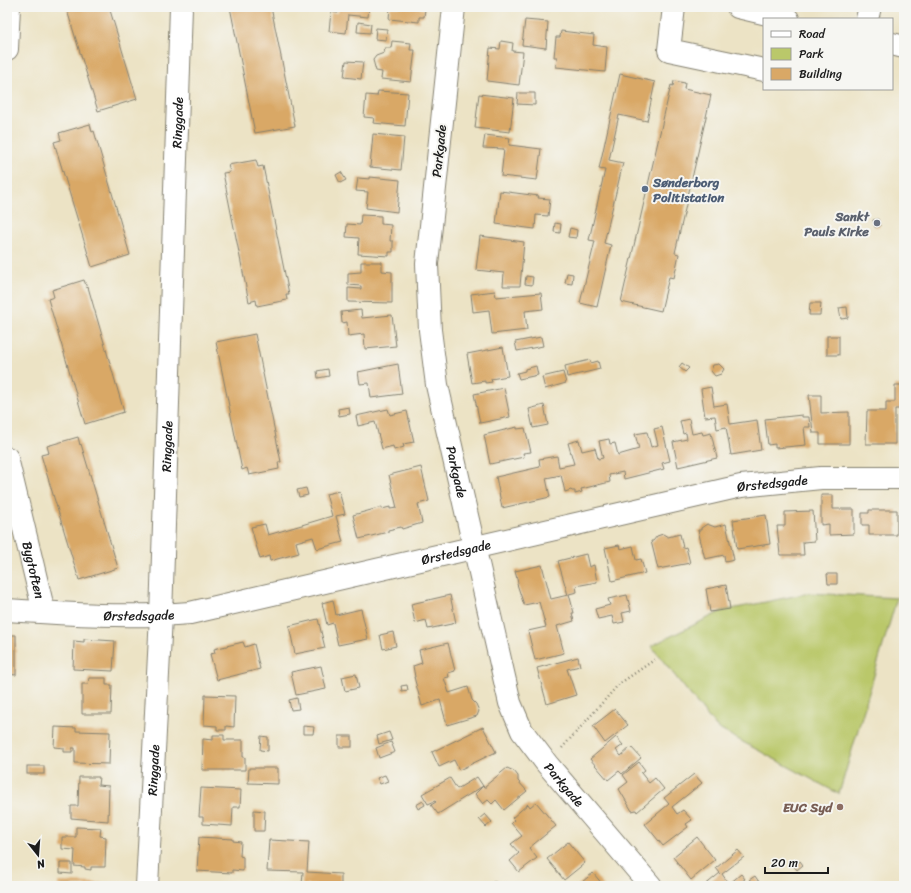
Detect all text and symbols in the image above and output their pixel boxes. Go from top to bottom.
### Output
legend [763,18,893,90]
text: Road [799,23,826,45]
text: Park [799,43,824,65]
text: Building [799,63,842,85]
street label: Ringgade [165,97,190,149]
street label: Parkgade [425,124,453,178]
place label: Sønderborg Politistation [652,171,725,209]
marker: Sønderborg Politistation [640,184,650,194]
place label: Sankt Pauls Kirke [804,205,870,243]
marker: Sankt Pauls Kirke [872,218,882,228]
street label: Ringgade [154,420,179,472]
street label: Parkgade [440,443,474,500]
street label: Ørstedsgade [736,468,809,498]
street label: Ørstedsgade [419,533,493,571]
street label: Bygtoften [16,539,52,601]
street label: Ørstedsgade [103,603,175,627]
street label: Ringgade [140,744,166,796]
street label: Parkgade [539,757,590,812]
place label: EUC Syd [783,796,833,819]
marker: EUC Syd [835,802,845,812]
north arrow [18,835,58,875]
scale bar [765,849,828,875]
text: 20 m [771,852,798,874]
text: N [34,854,48,874]

